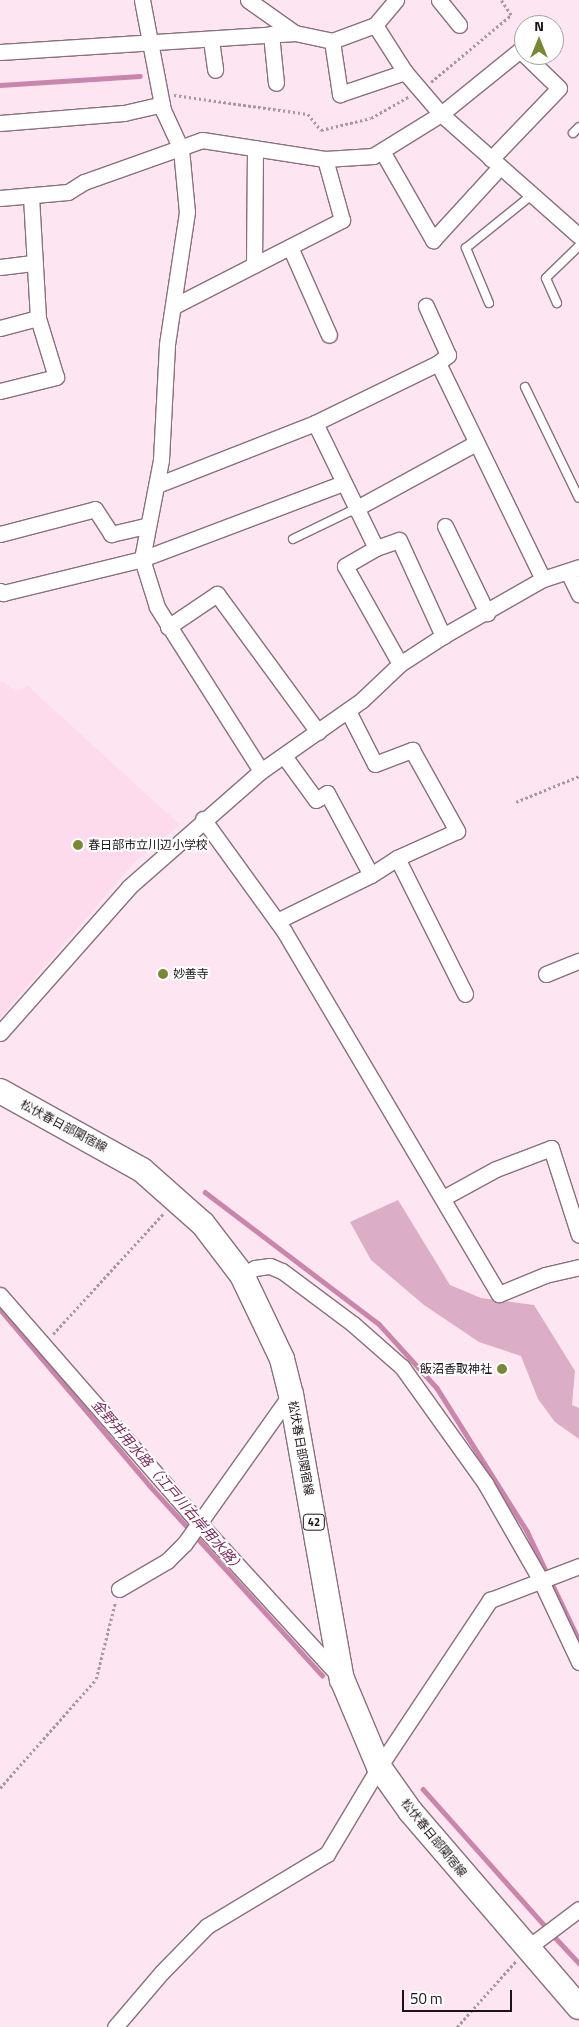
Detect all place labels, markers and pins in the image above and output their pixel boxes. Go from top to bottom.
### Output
place label: 春日部市立川辺小学校 [88,838,208,852]
marker: 春日部市立川辺小学校 [72,839,84,851]
place label: 妙善寺 [173,967,209,981]
marker: 妙善寺 [157,968,169,980]
place label: 飯沼香取神社 [420,1362,492,1376]
marker: 飯沼香取神社 [496,1363,508,1375]

